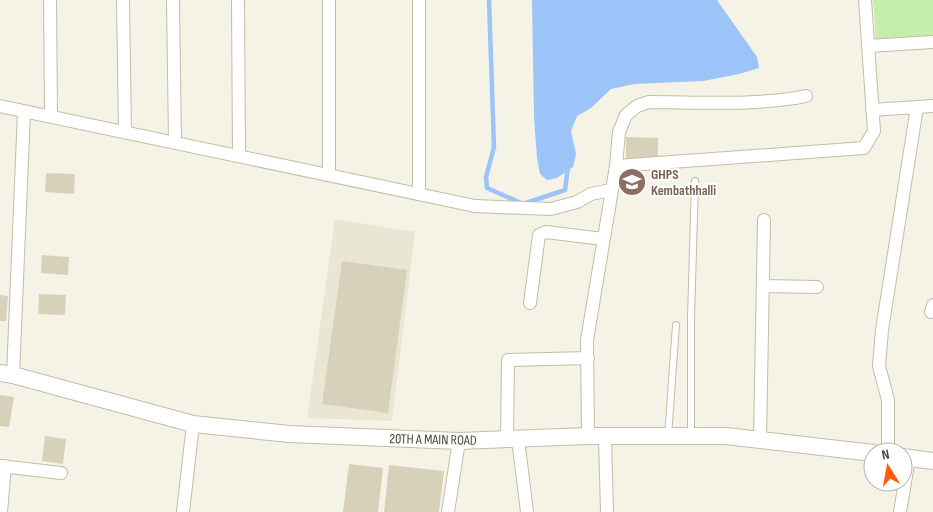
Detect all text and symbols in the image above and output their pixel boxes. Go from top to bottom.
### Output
place label: GHPS Kembathhalli [651,166,716,199]
school or university icon: GHPS Kembathhalli [617,167,647,197]
street label: 20TH A MAIN ROAD [389,430,477,449]
north arrow [863,442,913,492]
text: N [880,446,891,464]

